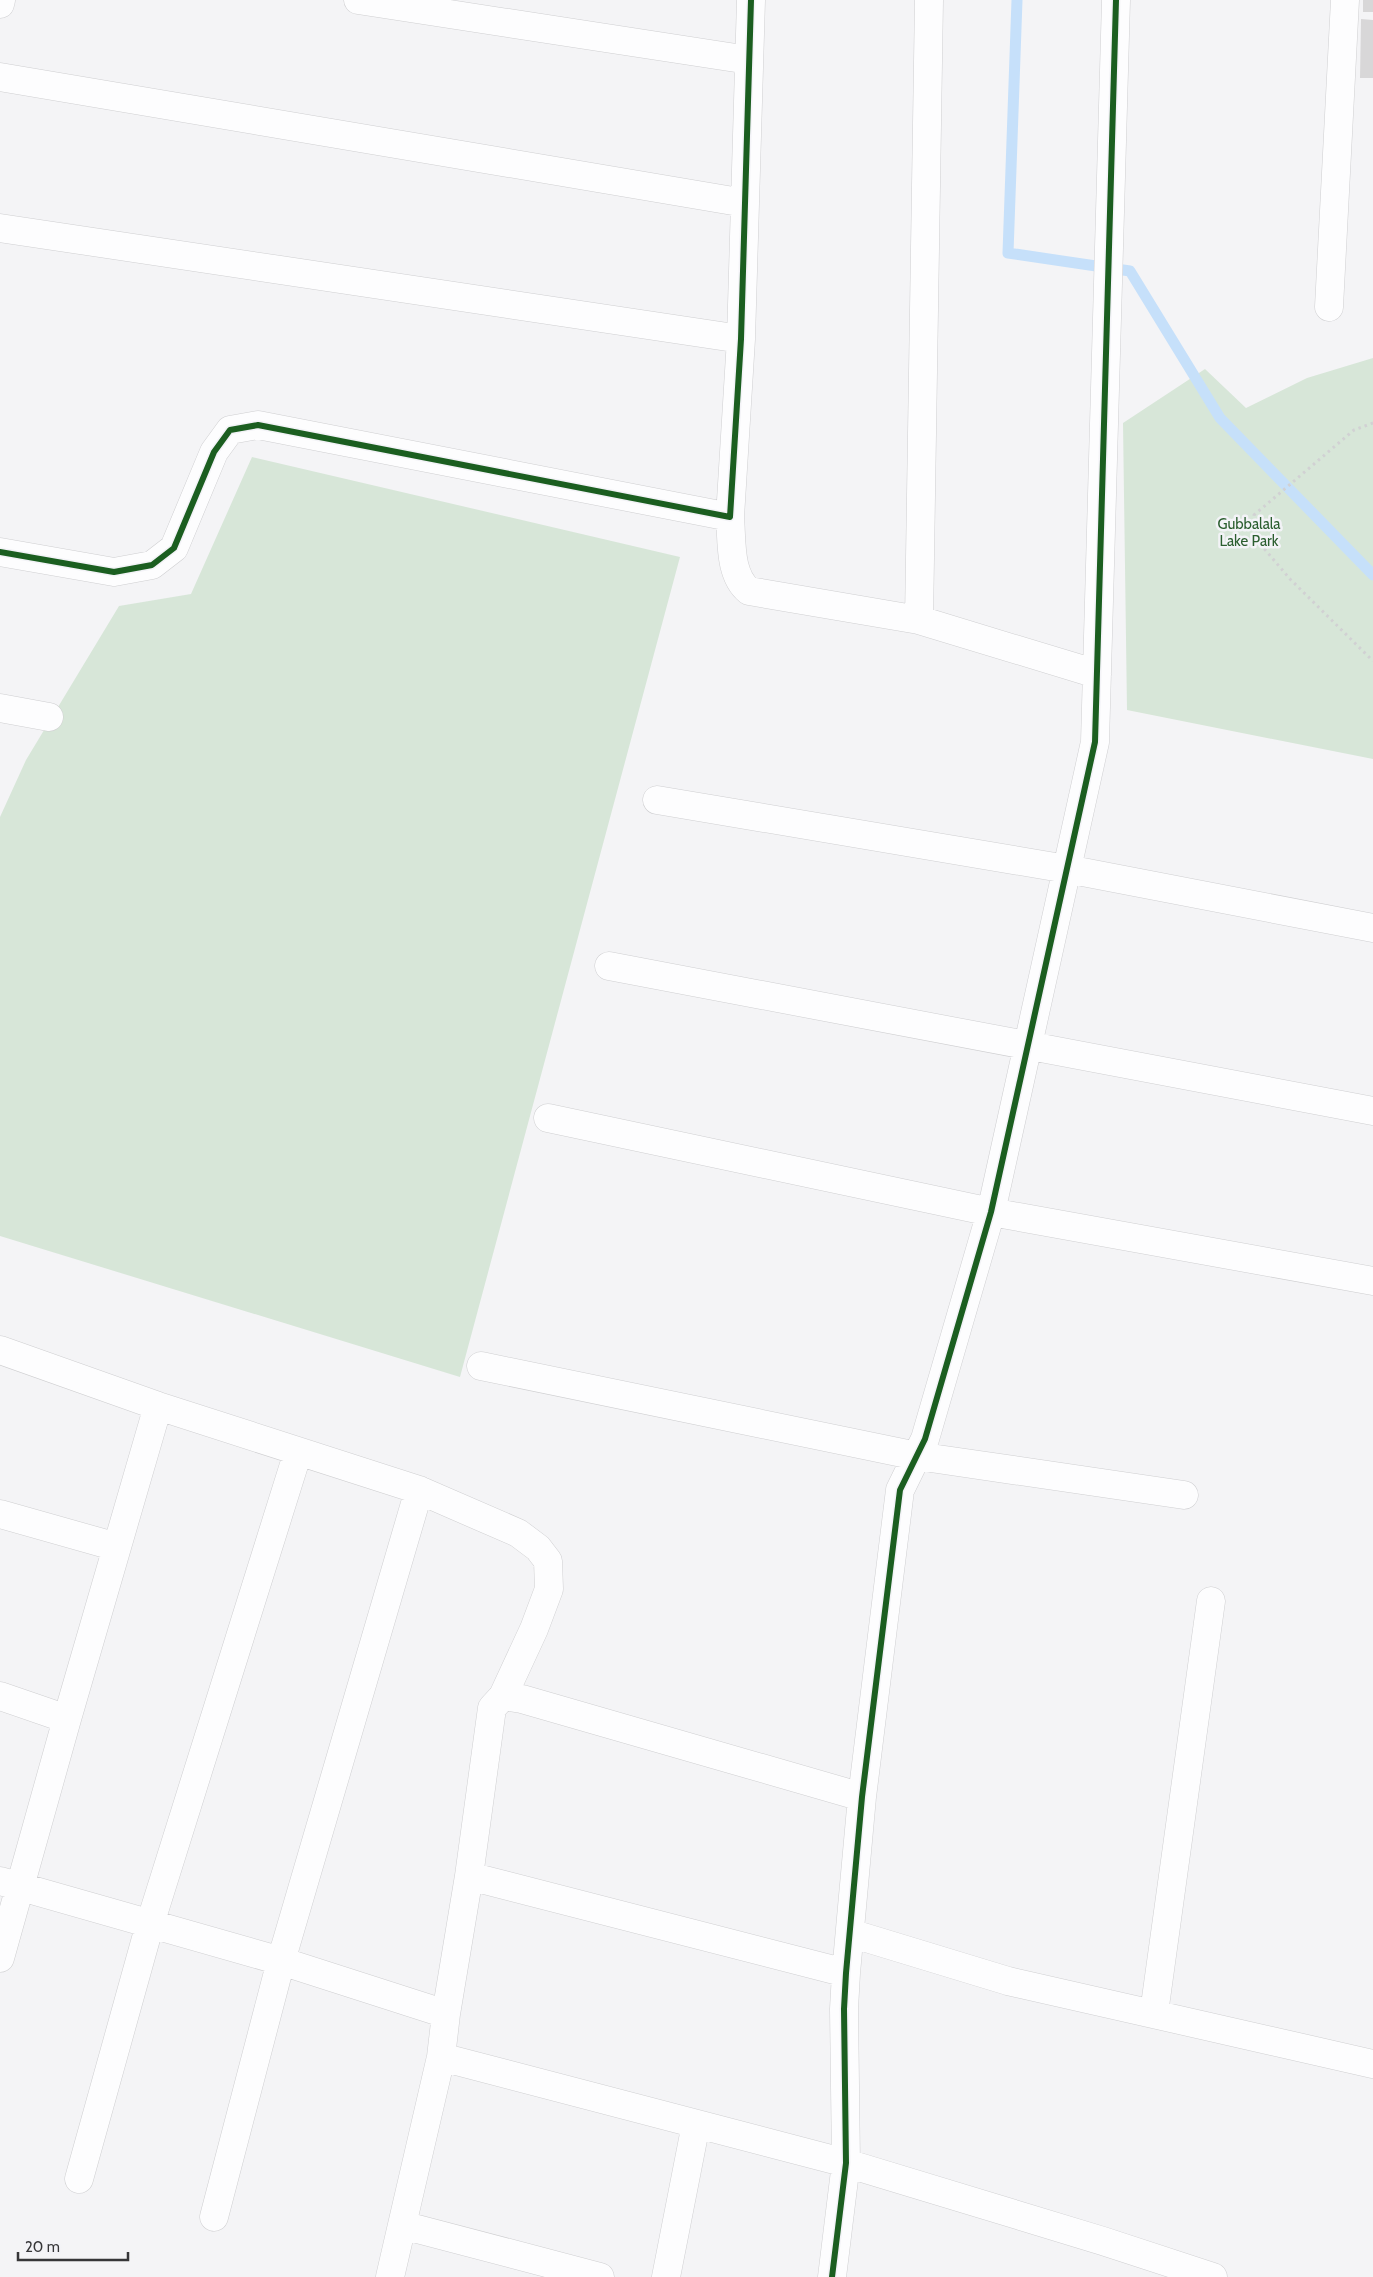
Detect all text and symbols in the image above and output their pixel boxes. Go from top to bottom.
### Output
park label: Gubbalala Lake Park [1217,515,1281,550]
scale bar [18,2230,128,2262]
text: 20 m [25,2238,60,2256]

